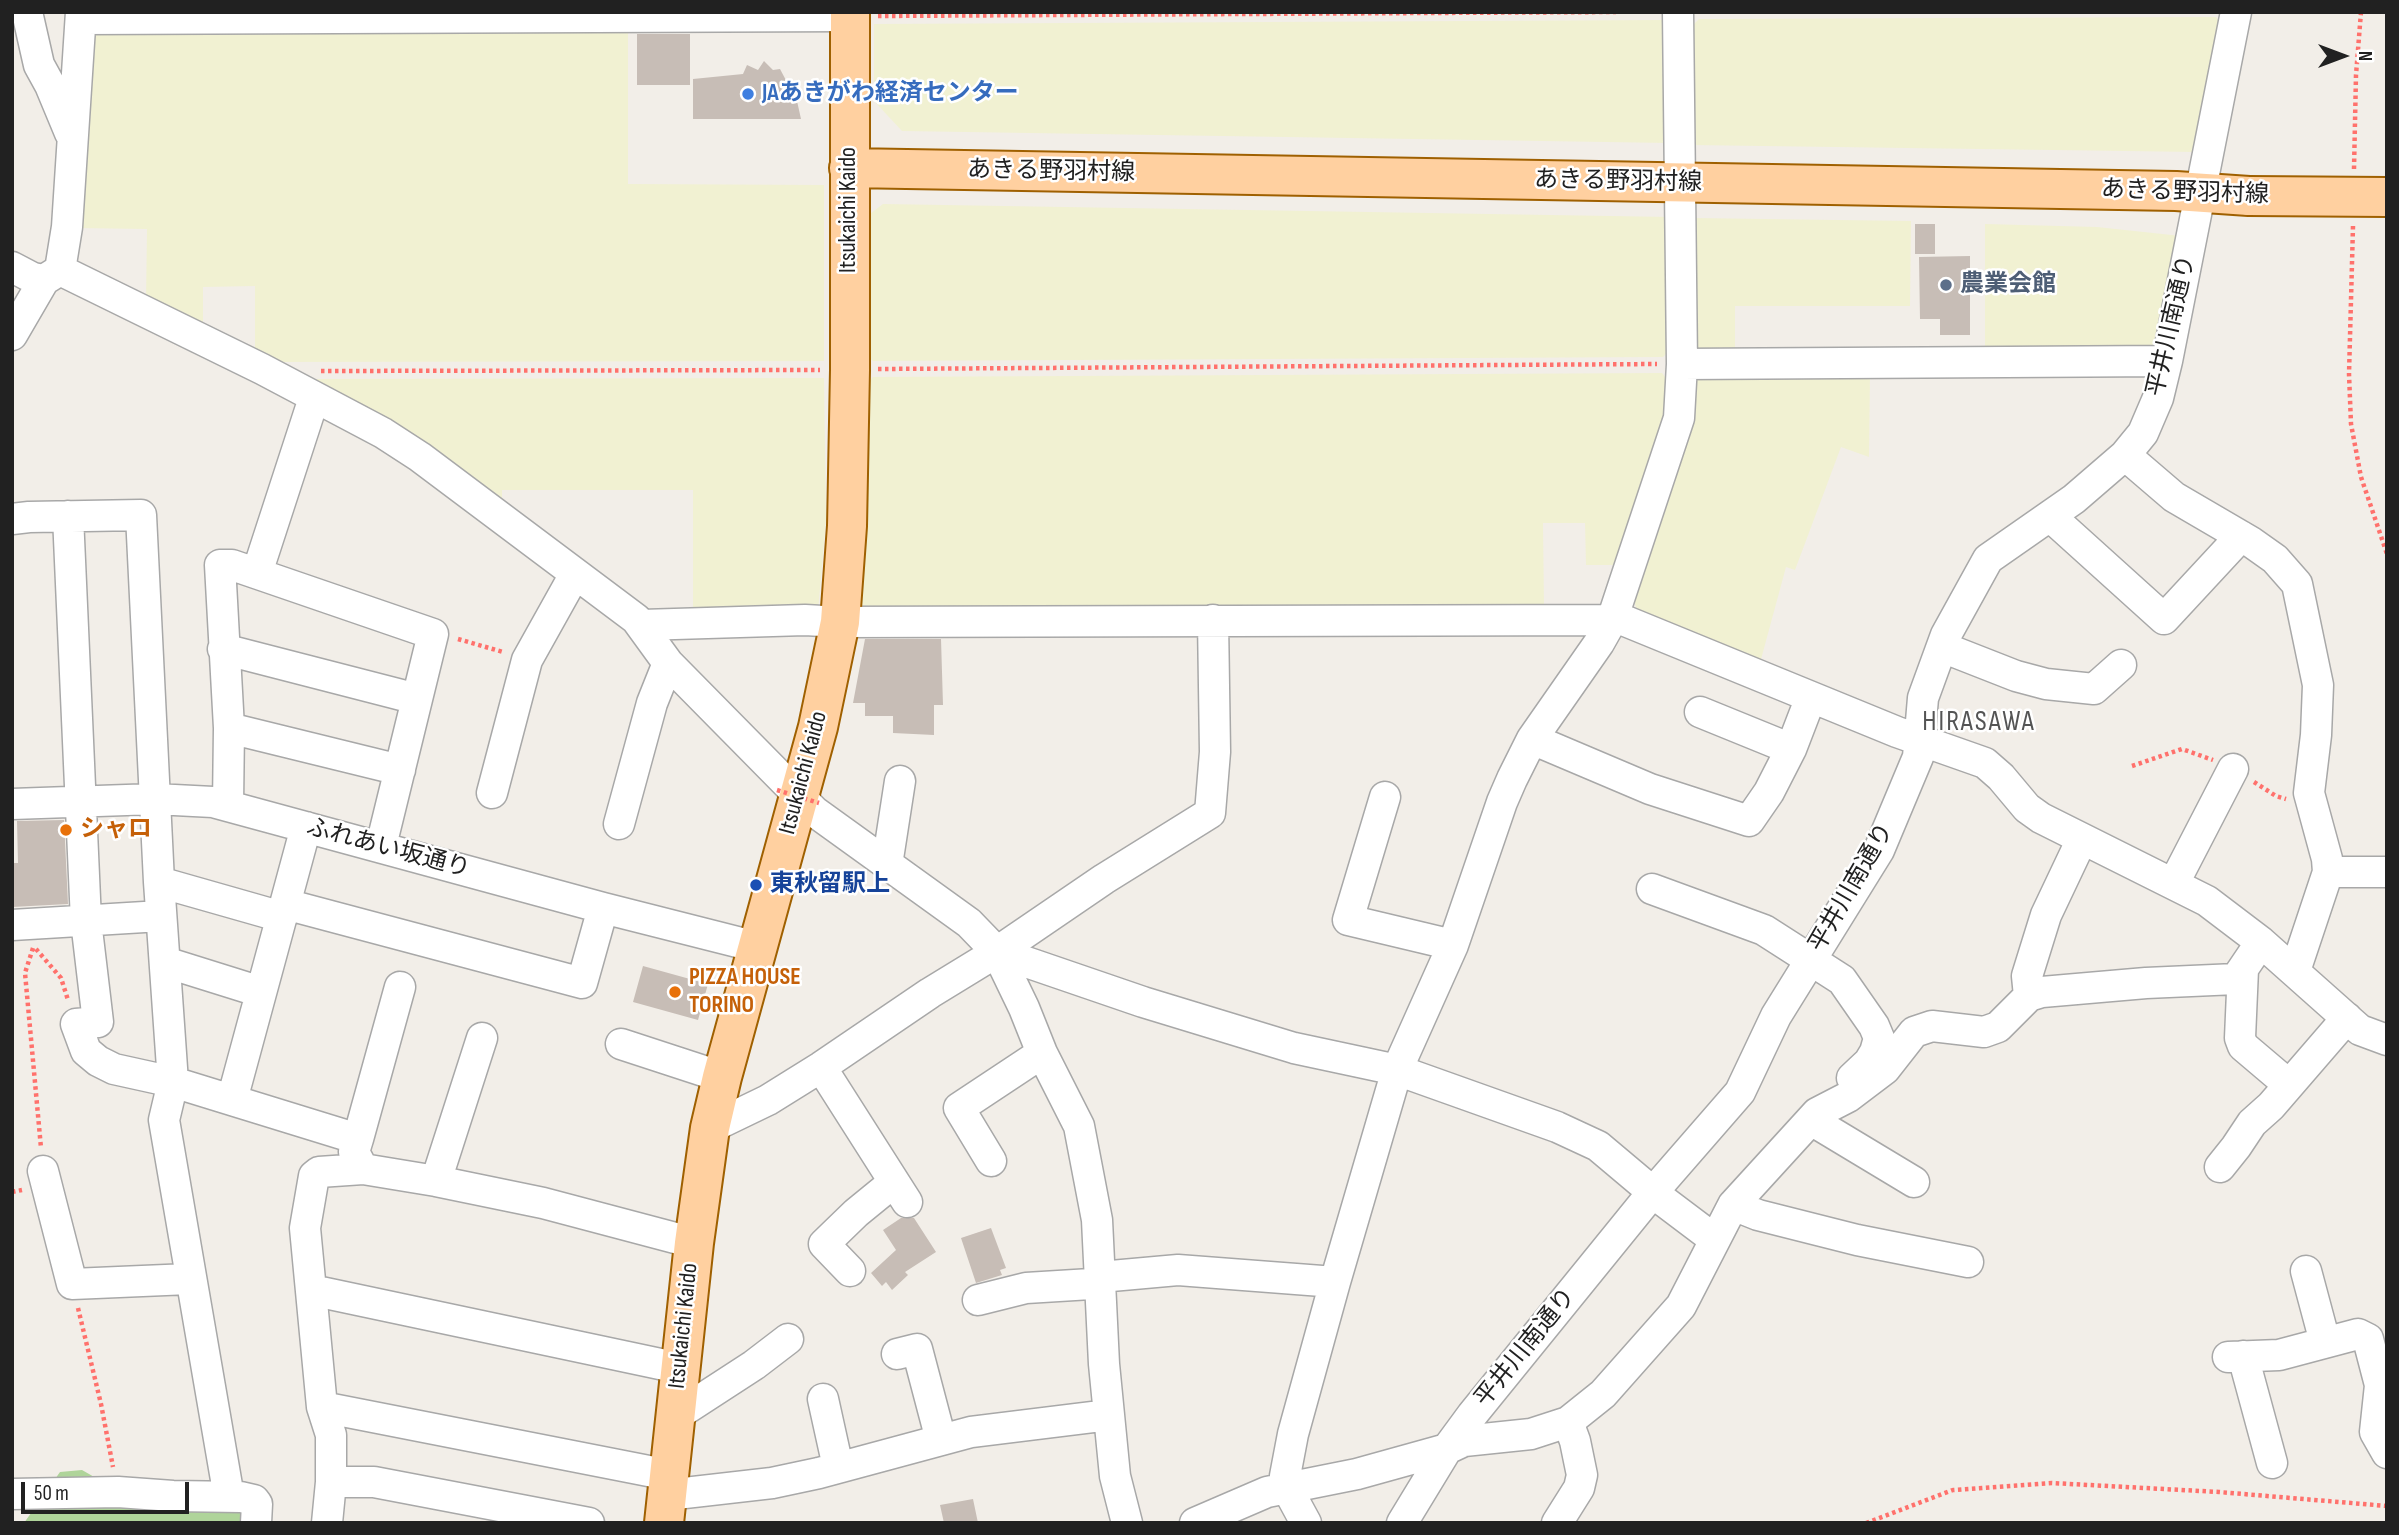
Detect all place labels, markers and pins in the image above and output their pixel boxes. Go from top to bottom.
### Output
place label: JAあきがわ経済センター [762,80,1019,108]
marker: JAあきがわ経済センター [740,86,756,102]
place label: 農業会館 [1960,271,2056,299]
marker: 農業会館 [1938,277,1954,293]
place label: シャロ [80,816,152,844]
marker: シャロ [58,822,74,838]
place label: 東秋留駅上 [770,871,890,899]
marker: 東秋留駅上 [748,877,764,893]
place label: PIZZA HOUSE TORINO [689,964,801,1020]
marker: PIZZA HOUSE TORINO [667,984,683,1000]

